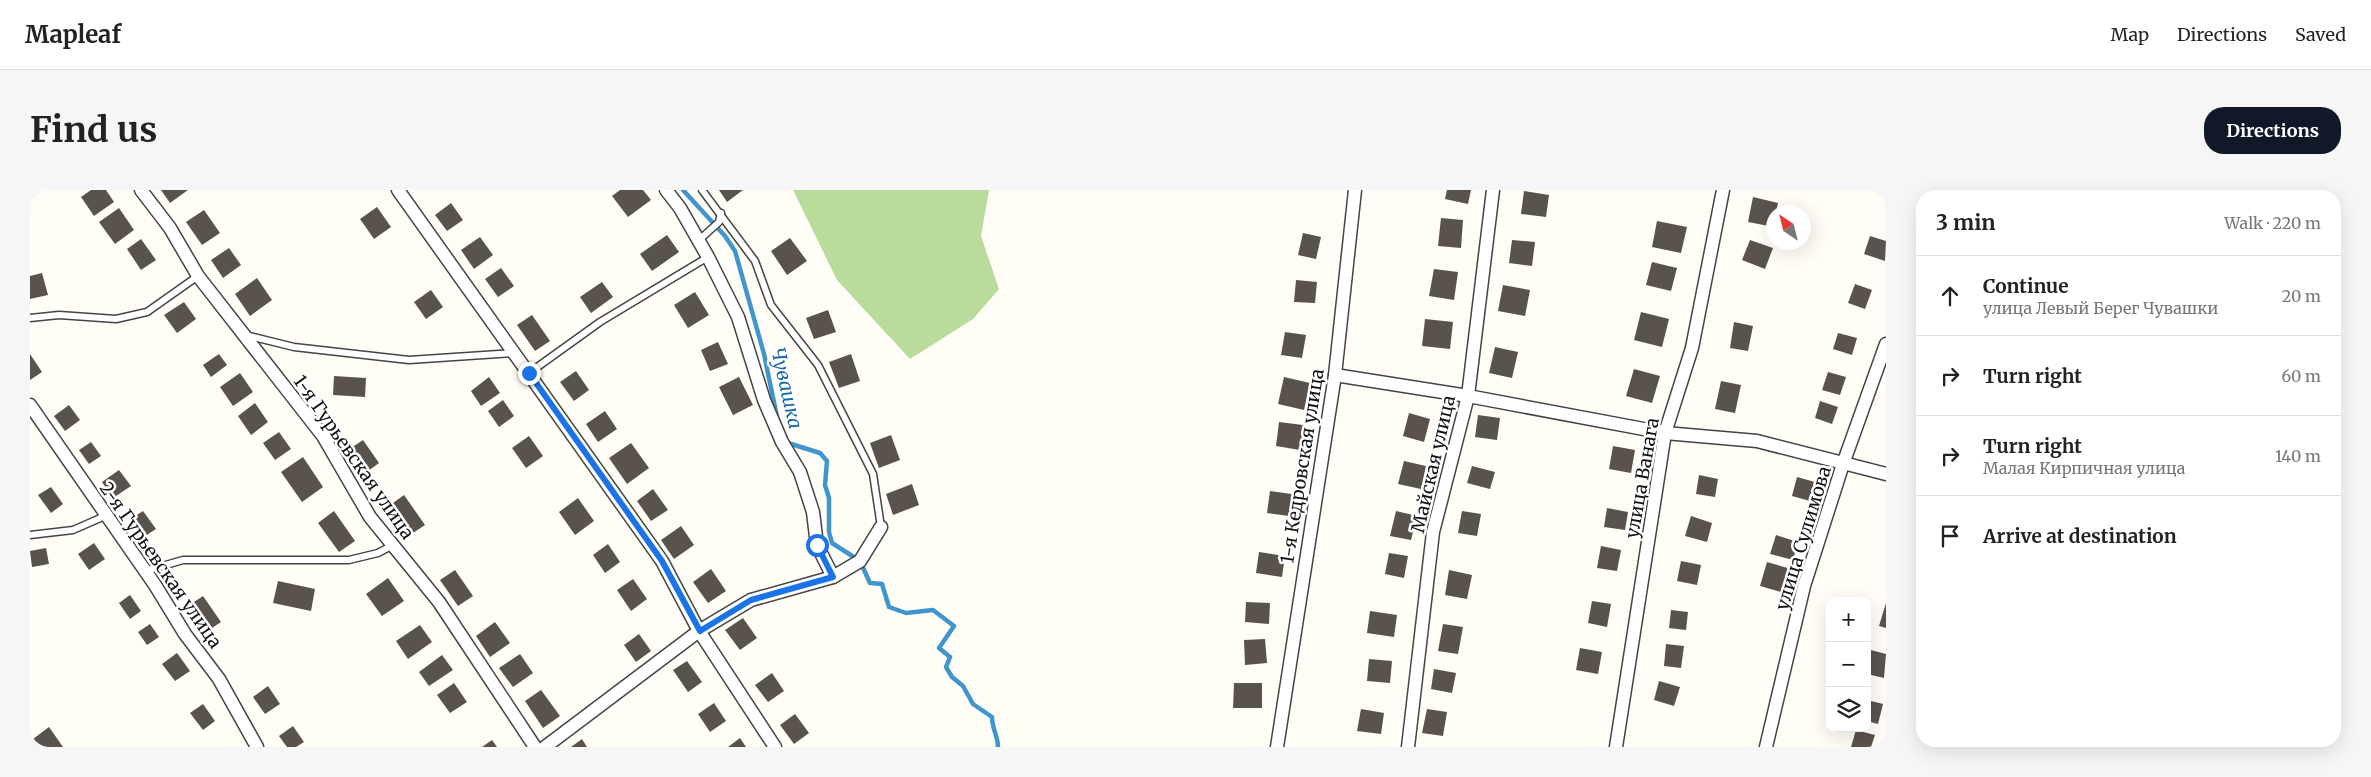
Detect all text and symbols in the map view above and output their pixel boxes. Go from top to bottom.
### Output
text: Mapleaf [25,19,121,50]
text: Map [2111,23,2149,46]
text: Directions [2177,23,2267,46]
text: Saved [2295,23,2346,46]
button: Directions [2204,107,2341,154]
text: Find us [30,108,157,152]
north arrow [1766,205,1811,250]
text: 3 min [1936,209,1995,236]
text: Walk · 220 m [2224,213,2321,233]
text: Continue [1983,274,2069,298]
icon: ahead [1936,282,1964,310]
text: 20 m [2282,286,2321,306]
text: улица Левый Берег Чувашки [1983,298,2218,318]
water label: Чувашка [766,345,808,431]
route end [518,362,541,385]
icon: right [1936,362,1964,390]
text: Turn right [1983,364,2082,388]
text: 60 m [2281,366,2321,386]
street label: 1-я Кедровская улица [1275,367,1329,565]
street label: 1-я Гурьевская улица [289,371,420,544]
street label: Майская улица [1406,393,1460,535]
street label: улица Ванага [1620,415,1664,540]
text: Turn right [1983,434,2082,458]
icon: right [1936,442,1964,470]
text: 140 m [2275,446,2321,466]
text: Малая Кирпичная улица [1983,458,2185,478]
street label: улица Сулимова [1770,463,1836,613]
street label: 2-я Гурьевская улица [95,477,227,653]
icon: arrive [1936,522,1964,550]
text: Arrive at destination [1983,524,2177,548]
route start [806,534,829,557]
map controls [1826,597,1871,732]
button: + [1826,597,1871,642]
button: − [1826,642,1871,687]
button: layers [1826,687,1871,732]

